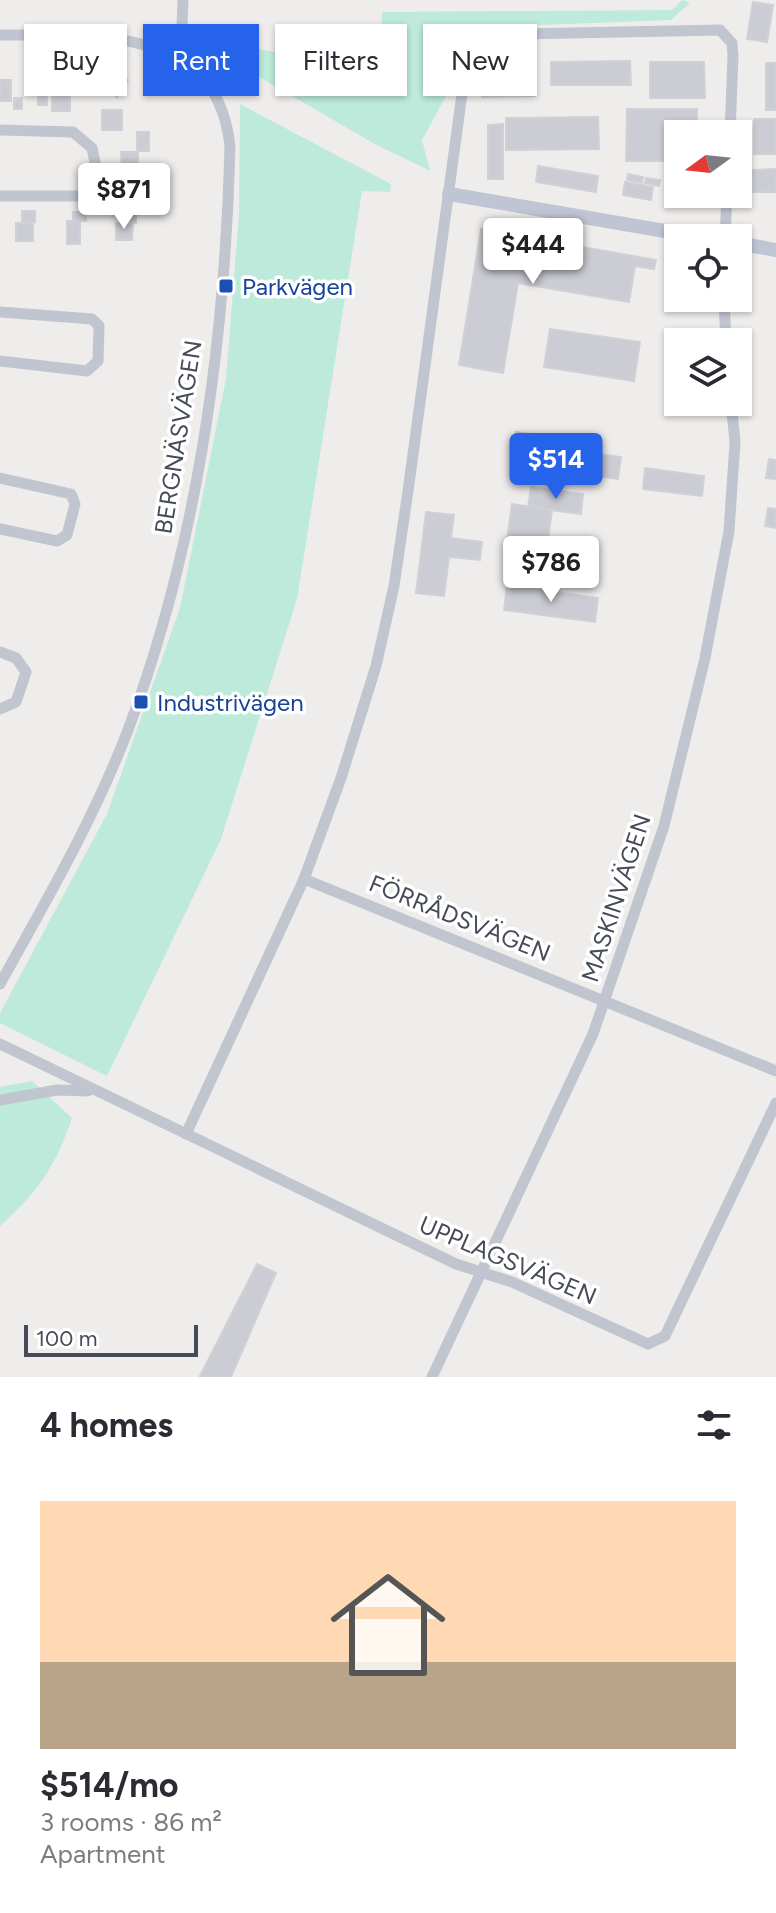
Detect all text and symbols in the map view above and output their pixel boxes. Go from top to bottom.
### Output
chip: Buy [24,24,127,96]
chip: Rent [143,24,259,96]
chip: Filters [275,24,407,96]
chip: New [423,24,537,96]
north arrow [664,120,752,208]
map controls [664,120,752,416]
pin: $871 [77,163,171,231]
text: $871 [96,173,152,205]
pin: $444 [486,218,580,286]
button: locate [664,224,752,312]
text: $444 [501,228,565,260]
place label: Parkvägen [242,272,353,301]
marker: Parkvägen [217,277,235,295]
button: layers [664,328,752,416]
street label: BERGNÄSVÄGEN [148,338,208,536]
pin: $514 [509,433,603,501]
text: $514 [528,443,584,475]
pin: $786 [504,536,598,604]
text: $786 [521,546,581,578]
place label: Industrivägen [157,688,304,717]
marker: Industrivägen [132,693,150,711]
street label: MASKINVÄGEN [575,810,657,986]
street label: FÖRRÅDSVÄGEN [365,868,555,968]
street label: UPPLAGSVÄGEN [415,1210,601,1310]
scale bar [24,1321,198,1357]
text: 100 m [36,1325,97,1352]
icon: filters [692,1403,736,1447]
text: 4 homes [40,1405,173,1446]
icon: home [316,1553,460,1697]
text: $514/mo [40,1765,179,1806]
text: 3 rooms · 86 m² [40,1806,222,1838]
text: Apartment [40,1838,166,1870]

